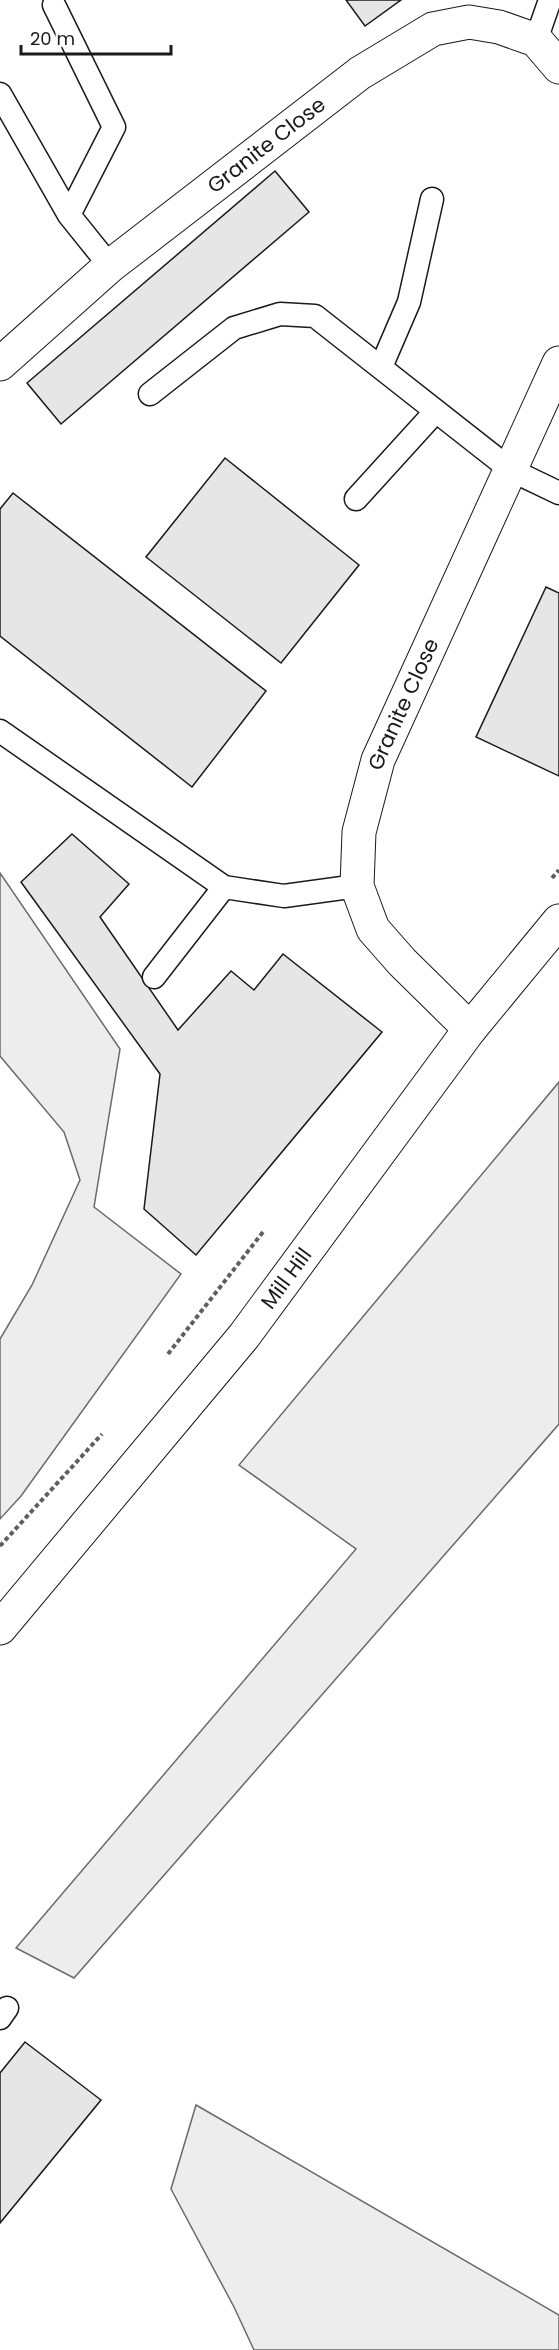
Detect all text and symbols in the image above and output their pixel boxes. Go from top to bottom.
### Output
scale bar [21,18,171,56]
text: 20 m [30,26,75,51]
street label: Granite Close [201,90,331,200]
street label: Granite Close [361,633,446,773]
street label: Mill Hill [254,1242,318,1315]

